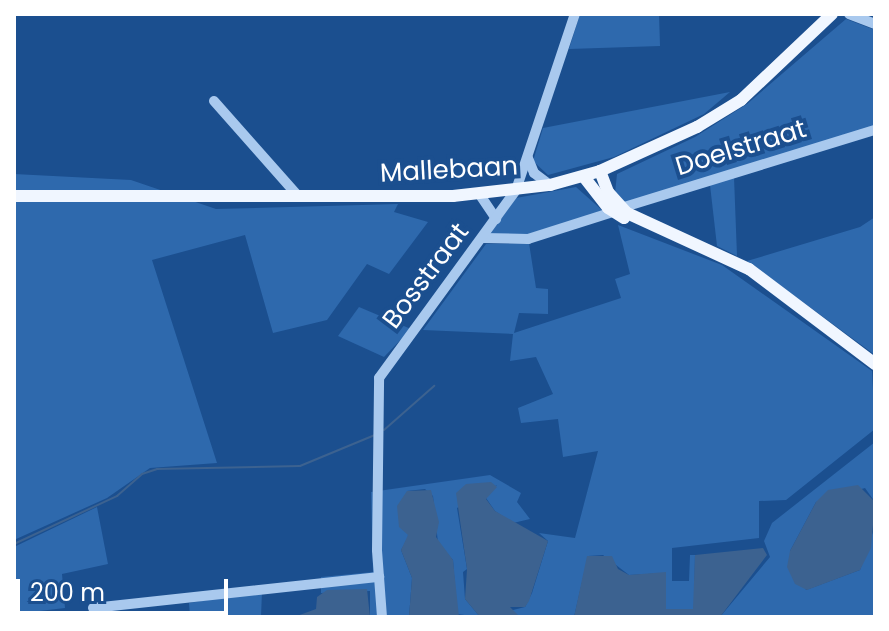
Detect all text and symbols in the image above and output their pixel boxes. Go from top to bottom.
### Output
street label: Doelstraat [672,113,810,183]
street label: Mallebaan [379,151,519,189]
street label: Bosstraat [376,217,476,335]
scale bar [20,563,232,613]
text: 200 m [30,576,105,609]

